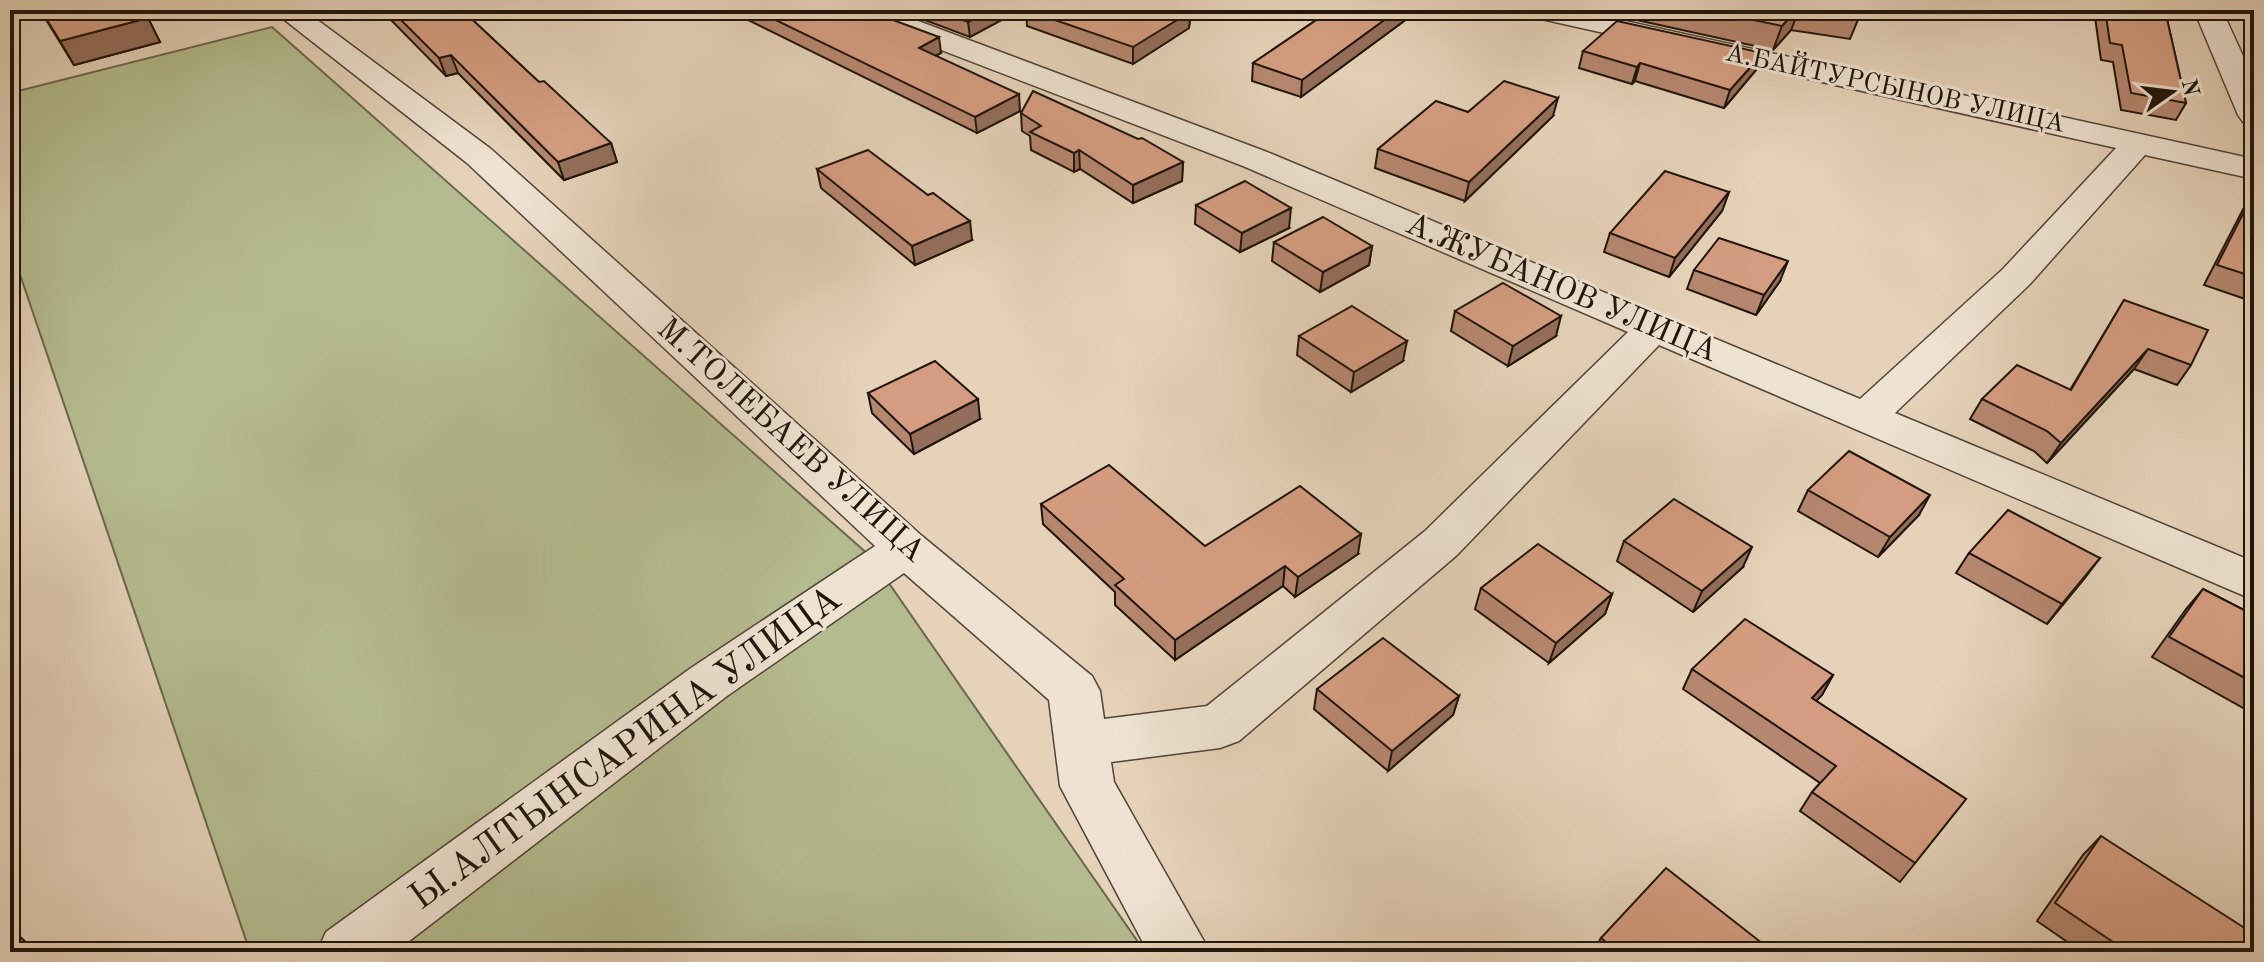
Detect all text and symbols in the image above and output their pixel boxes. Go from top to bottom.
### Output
street label: А.БАЙТУРСЫНОВ УЛИЦА [1723,35,2068,138]
north arrow [2132,52,2212,132]
text: N [2177,77,2202,99]
street label: А.ЖУБАНОВ УЛИЦА [1400,209,1722,369]
street label: М.ТОЛЕБАЕВ УЛИЦА [650,313,930,569]
street label: Ы.АЛТЫНСАРИНА УЛИЦА [403,580,849,918]

